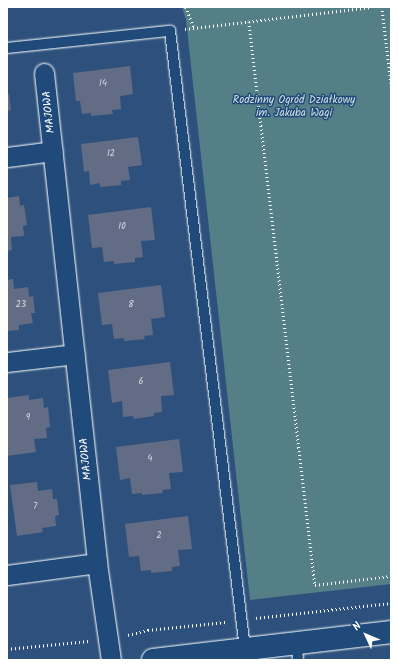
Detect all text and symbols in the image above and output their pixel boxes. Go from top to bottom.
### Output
house number: 14 [99,79,107,89]
street label: MAJOWA [40,90,58,134]
park label: Rodzinny Ogród Działkowy im. Jakuba Wagi [233,94,355,120]
house number: 12 [107,149,115,159]
house number: 10 [118,222,126,232]
house number: 23 [16,300,26,310]
house number: 8 [128,300,134,310]
house number: 6 [138,377,144,387]
house number: 9 [26,413,30,423]
street label: MAJOWA [77,437,95,481]
house number: 4 [148,454,152,464]
house number: 7 [33,502,37,512]
house number: 2 [156,531,162,541]
north arrow [346,615,386,655]
text: N [348,618,366,635]

